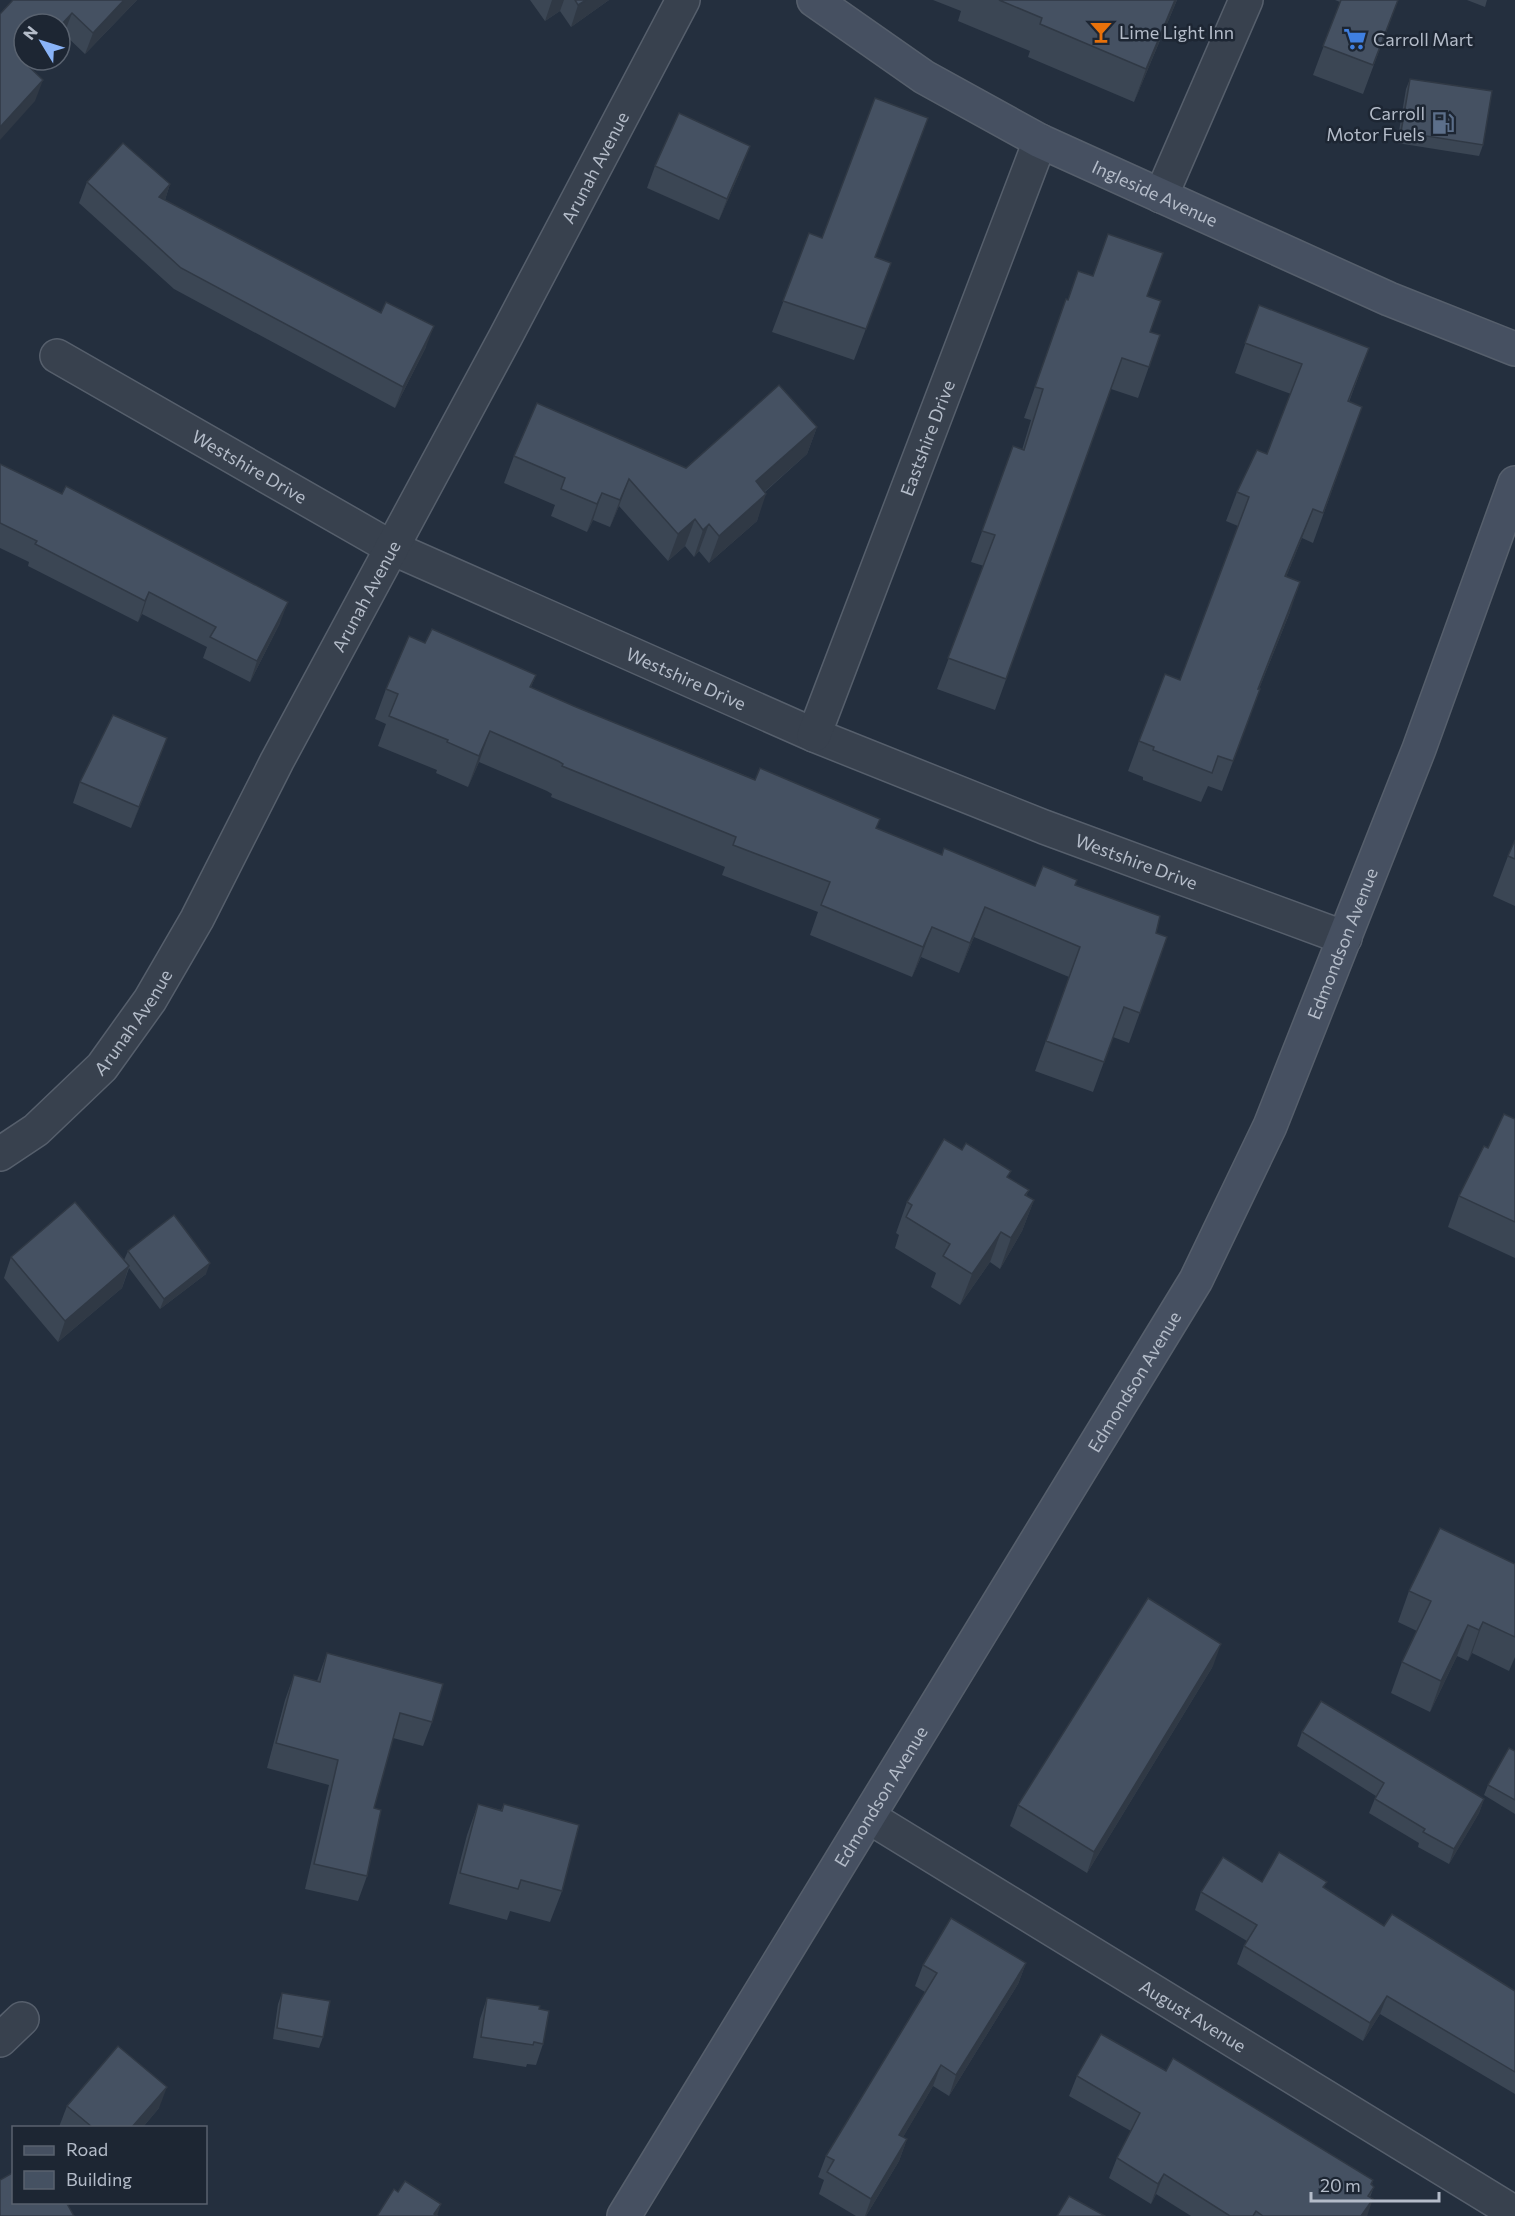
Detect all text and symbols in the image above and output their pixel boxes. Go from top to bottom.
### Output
north arrow [12,12,72,72]
bar icon: Lime Light Inn [1088,19,1114,45]
place label: Lime Light Inn [1119,21,1234,43]
text: N [19,22,41,43]
supermarket icon: Carroll Mart [1342,26,1368,52]
place label: Carroll Mart [1373,28,1473,50]
place label: Carroll Motor Fuels [1326,102,1425,145]
street label: Arunah Avenue [556,108,633,227]
fuel station icon: Carroll Motor Fuels [1430,110,1456,136]
street label: Ingleside Avenue [1089,155,1221,231]
street label: Eastshire Drive [895,377,959,499]
street label: Westshire Drive [188,425,311,508]
street label: Arunah Avenue [327,537,405,656]
street label: Westshire Drive [623,642,750,715]
street label: Westshire Drive [1072,829,1201,894]
street label: Edmondson Avenue [1302,865,1382,1022]
street label: Arunah Avenue [89,965,176,1080]
street label: Edmondson Avenue [1083,1307,1185,1456]
street label: Edmondson Avenue [829,1722,932,1871]
street label: August Avenue [1136,1975,1250,2057]
legend [12,2126,207,2204]
text: Road [66,2138,108,2160]
scale bar [1311,2165,1438,2203]
text: Building [66,2168,132,2190]
text: 20 m [1320,2174,1361,2196]

